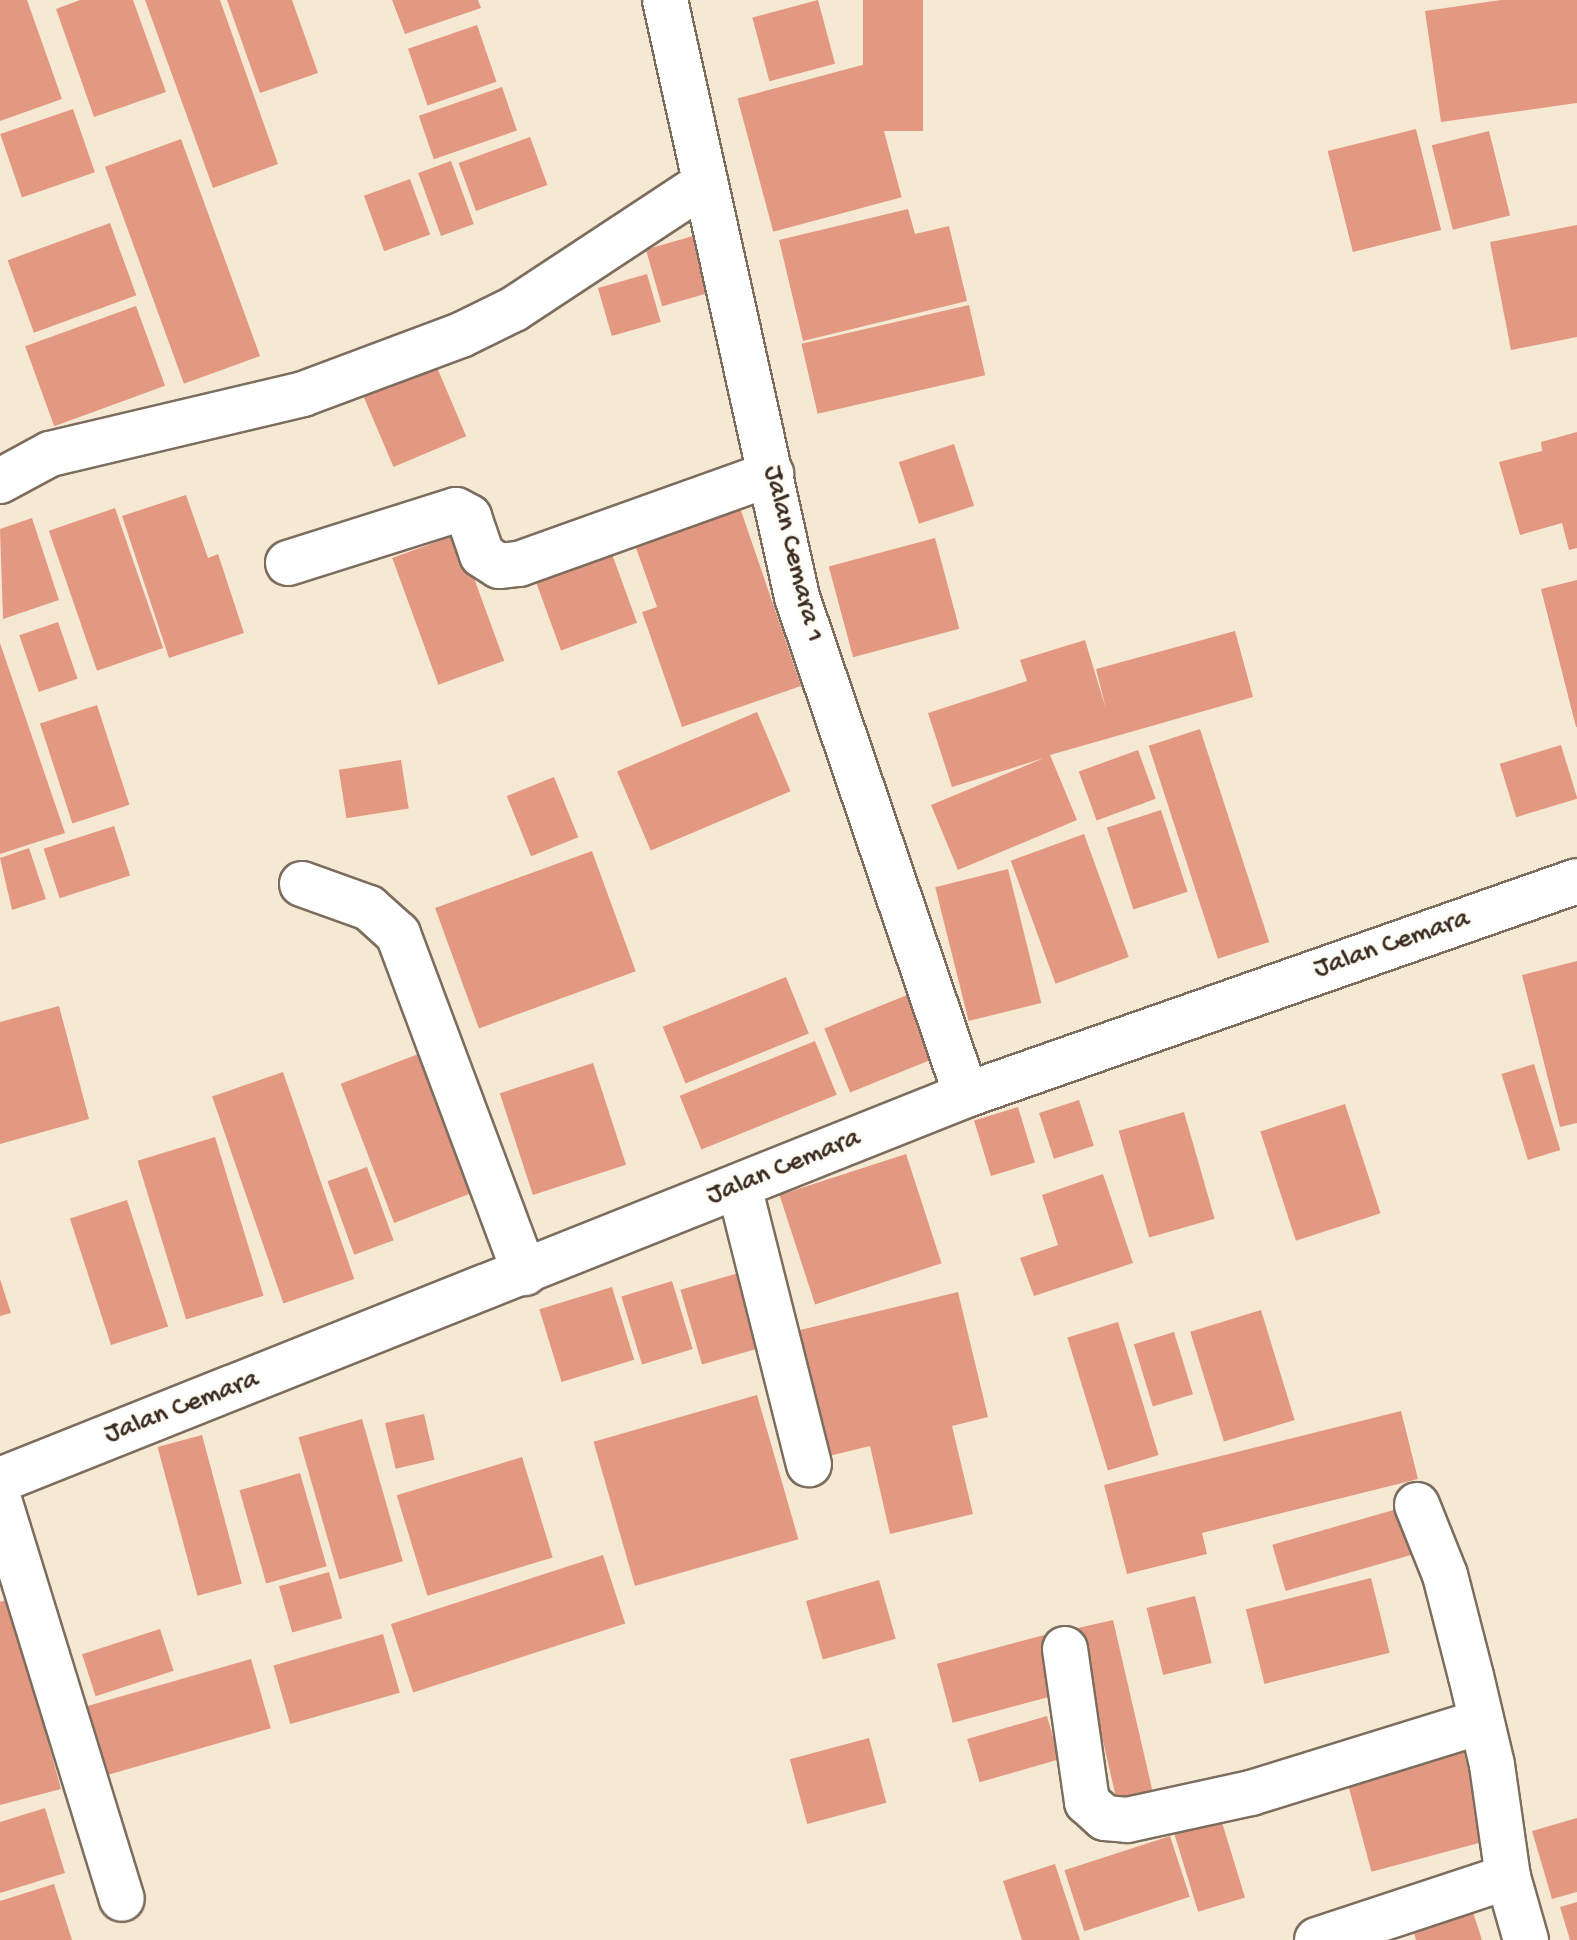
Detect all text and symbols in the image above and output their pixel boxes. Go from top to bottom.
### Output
street label: Jalan Cemara 1 [754,462,830,646]
street label: Jalan Cemara [1310,903,1474,987]
street label: Jalan Cemara [702,1122,866,1214]
street label: Jalan Cemara [100,1363,264,1453]

